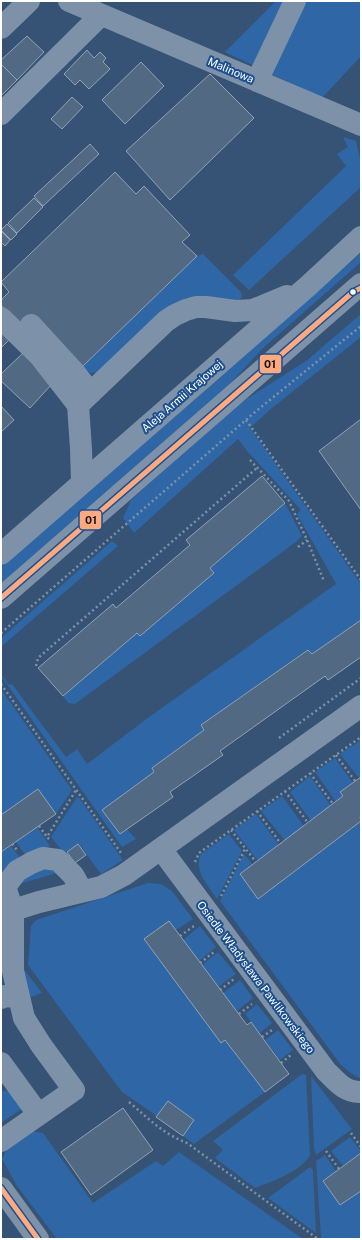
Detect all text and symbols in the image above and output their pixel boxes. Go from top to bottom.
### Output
street label: Malinowa [206,55,256,85]
unlabelled marker [348,287,358,297]
line badge: 01 [259,354,282,374]
street label: Aleja Armii Krajowej [139,358,225,434]
text: 01 [264,358,276,370]
line badge: 01 [79,510,102,530]
text: 01 [85,514,97,526]
street label: Osiedle Władysława Pawlikowskiego [195,899,317,1055]

